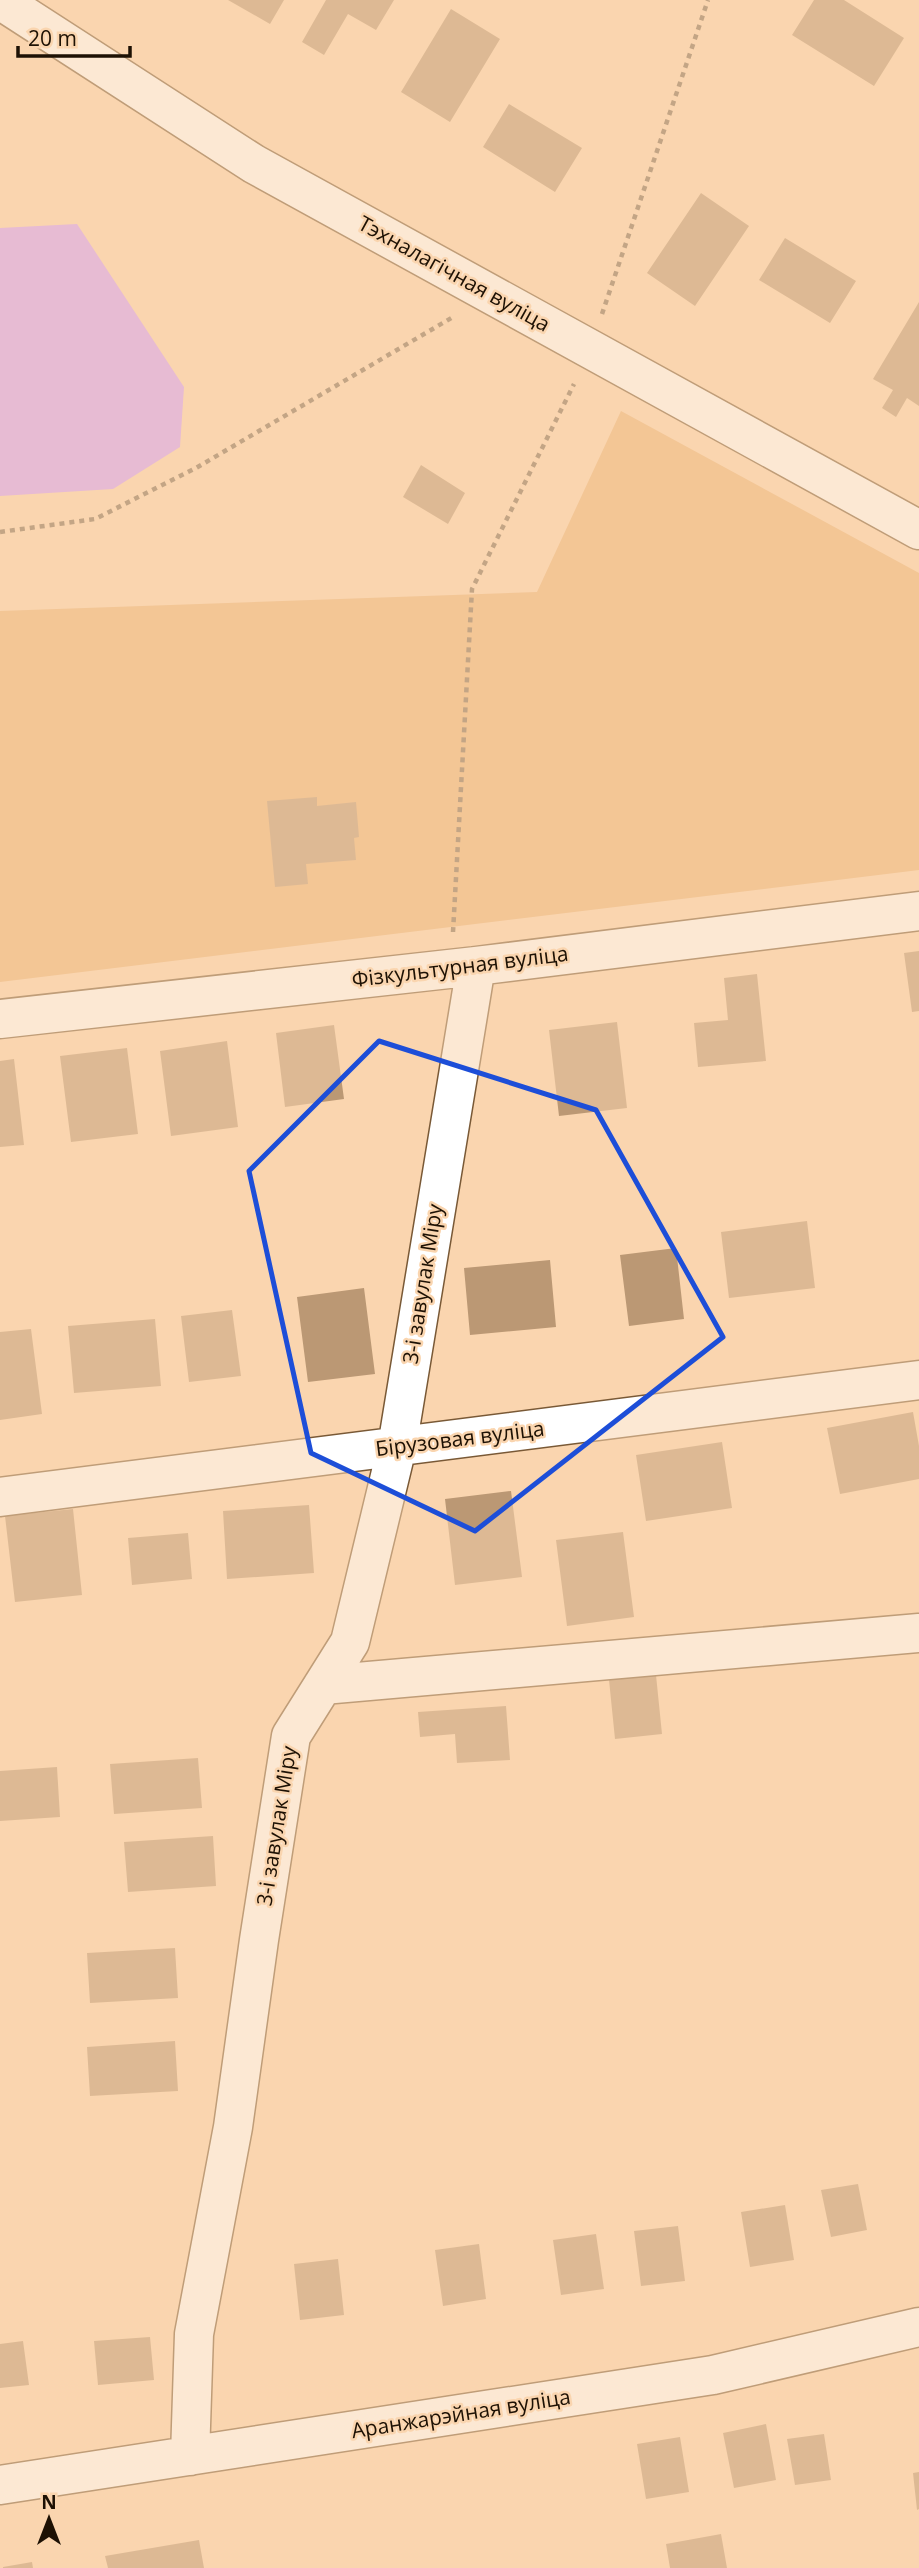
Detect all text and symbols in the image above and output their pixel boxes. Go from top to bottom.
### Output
scale bar [18,14,130,58]
text: 20 m [28,24,77,52]
street label: Тэхналагічная вуліца [353,209,555,338]
street label: Фізкультурная вуліца [350,939,570,993]
street label: 3-і завулак Міру [396,1201,449,1366]
street label: Бірузовая вуліца [374,1414,546,1462]
street label: 3-і завулак Міру [250,1743,303,1908]
street label: Аранжарэйная вуліца [349,2382,572,2444]
north arrow [14,2484,84,2554]
text: N [41,2489,57,2515]

